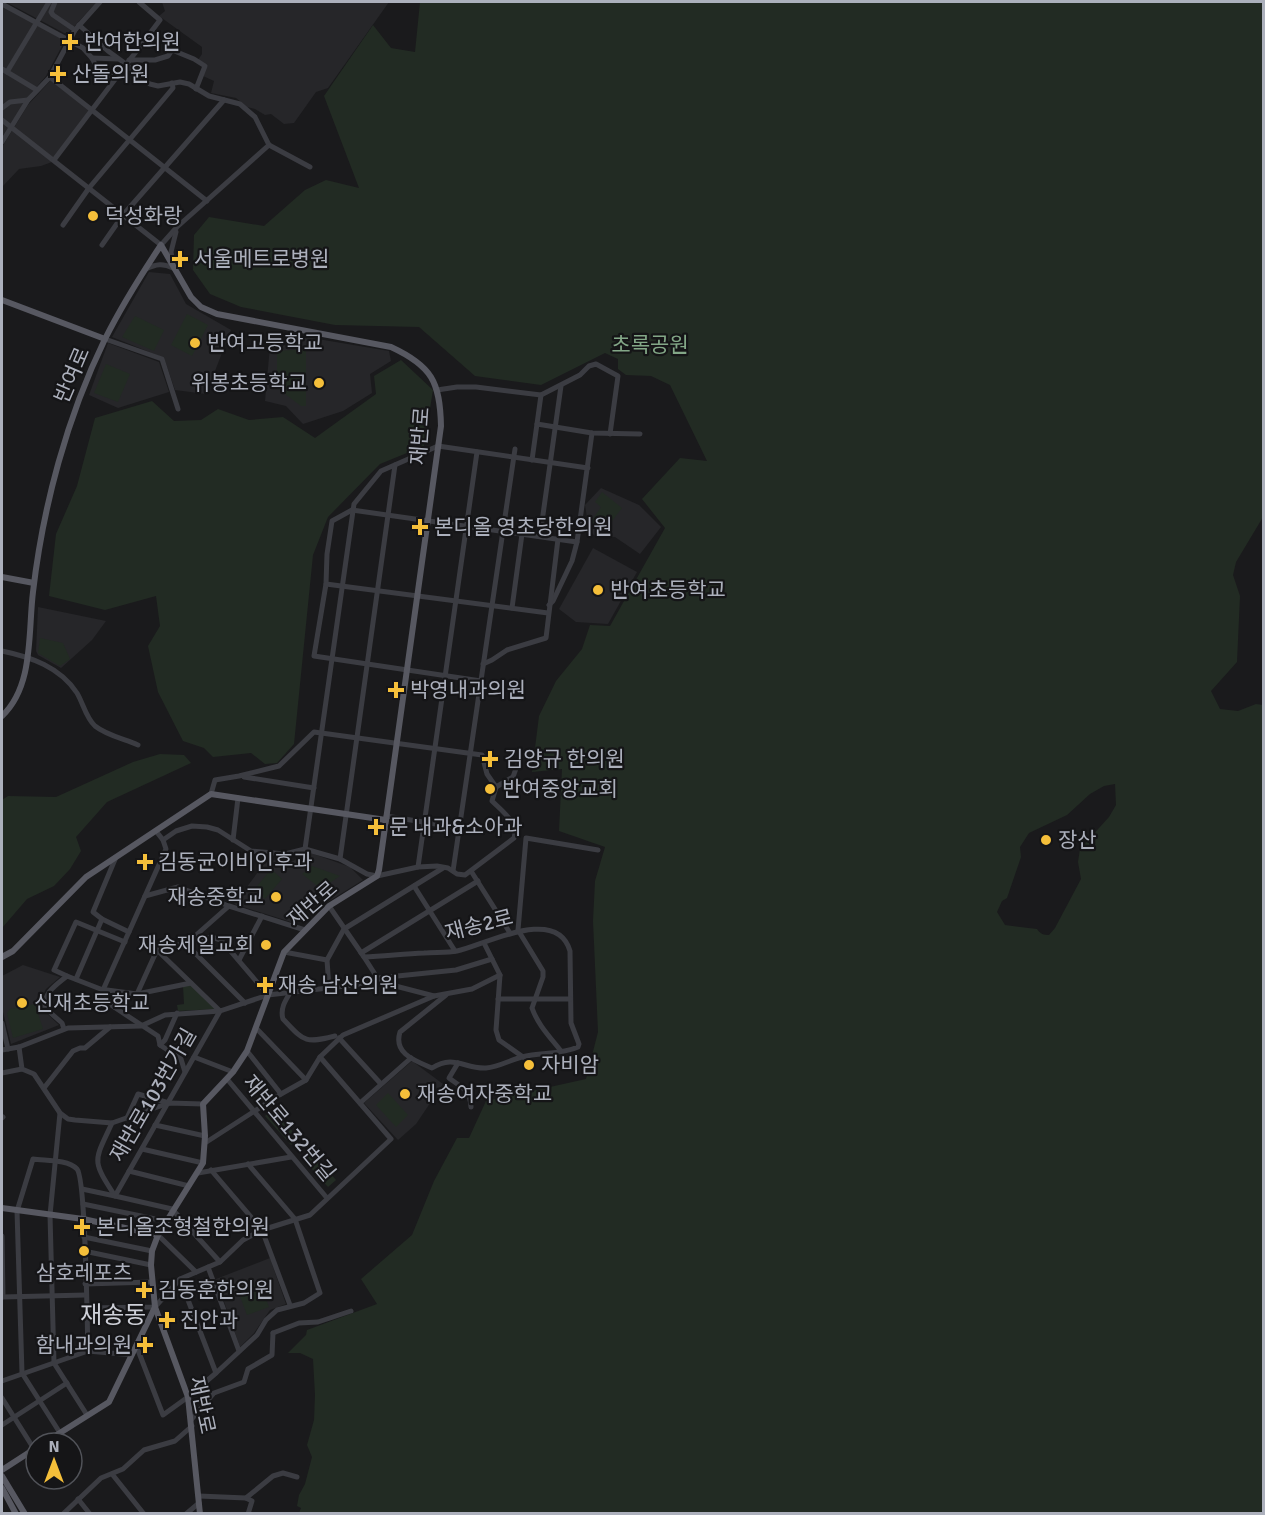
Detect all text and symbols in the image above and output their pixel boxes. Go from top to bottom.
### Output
place label: 반여한의원 [84,29,181,55]
marker: 반여한의원 [61,33,79,51]
place label: 산돌의원 [72,61,149,87]
marker: 산돌의원 [49,65,67,83]
place label: 덕성화랑 [105,203,182,229]
marker: 덕성화랑 [86,209,100,223]
place label: 서울메트로병원 [194,246,329,272]
marker: 서울메트로병원 [171,250,189,268]
place label: 반여고등학교 [207,330,323,356]
park label: 초록공원 [611,332,689,358]
marker: 반여고등학교 [188,336,202,350]
street label: 반여로 [49,343,95,407]
place label: 위봉초등학교 [191,370,307,396]
marker: 위봉초등학교 [312,376,326,390]
street label: 재반로 [405,406,435,466]
place label: 본디올 영초당한의원 [434,514,613,540]
marker: 본디올 영초당한의원 [411,518,429,536]
place label: 반여초등학교 [610,577,726,603]
marker: 반여초등학교 [591,583,605,597]
place label: 박영내과의원 [410,677,526,703]
marker: 박영내과의원 [387,681,405,699]
place label: 김양규 한의원 [504,746,625,772]
marker: 김양규 한의원 [481,750,499,768]
place label: 반여중앙교회 [502,776,618,802]
marker: 반여중앙교회 [483,782,497,796]
place label: 문 내과&소아과 [389,814,523,840]
marker: 문 내과&소아과 [367,818,385,836]
place label: 장산 [1058,827,1097,853]
marker: 장산 [1039,833,1053,847]
place label: 김동균이비인후과 [158,849,313,875]
marker: 김동균이비인후과 [136,853,154,871]
street label: 재반로 [282,875,342,933]
place label: 재송중학교 [167,884,264,910]
marker: 재송중학교 [269,890,283,904]
street label: 재송2로 [442,904,516,946]
place label: 재송제일교회 [138,932,254,958]
marker: 재송제일교회 [259,938,273,952]
place label: 재송 남산의원 [278,972,399,998]
marker: 재송 남산의원 [256,976,274,994]
place label: 신재초등학교 [34,990,150,1016]
marker: 신재초등학교 [15,996,29,1010]
street label: 재반로103번가길 [104,1024,202,1166]
place label: 자비암 [541,1052,599,1078]
marker: 자비암 [522,1058,536,1072]
street label: 재반로132번길 [237,1070,341,1186]
place label: 재송여자중학교 [417,1081,552,1107]
marker: 재송여자중학교 [398,1087,412,1101]
place label: 본디올조형철한의원 [96,1214,270,1240]
marker: 본디올조형철한의원 [73,1218,91,1236]
marker: 삼호레포츠 [77,1244,91,1258]
place label: 삼호레포츠 [36,1260,132,1286]
place label: 김동훈한의원 [158,1277,274,1303]
marker: 김동훈한의원 [135,1281,153,1299]
district label: 재송동 [80,1300,146,1330]
place label: 진안과 [180,1307,238,1333]
marker: 진안과 [158,1311,176,1329]
place label: 함내과의원 [35,1332,132,1358]
marker: 함내과의원 [136,1336,154,1354]
street label: 재반로 [183,1374,221,1436]
north arrow [24,1431,84,1491]
text: N [48,1437,60,1457]

